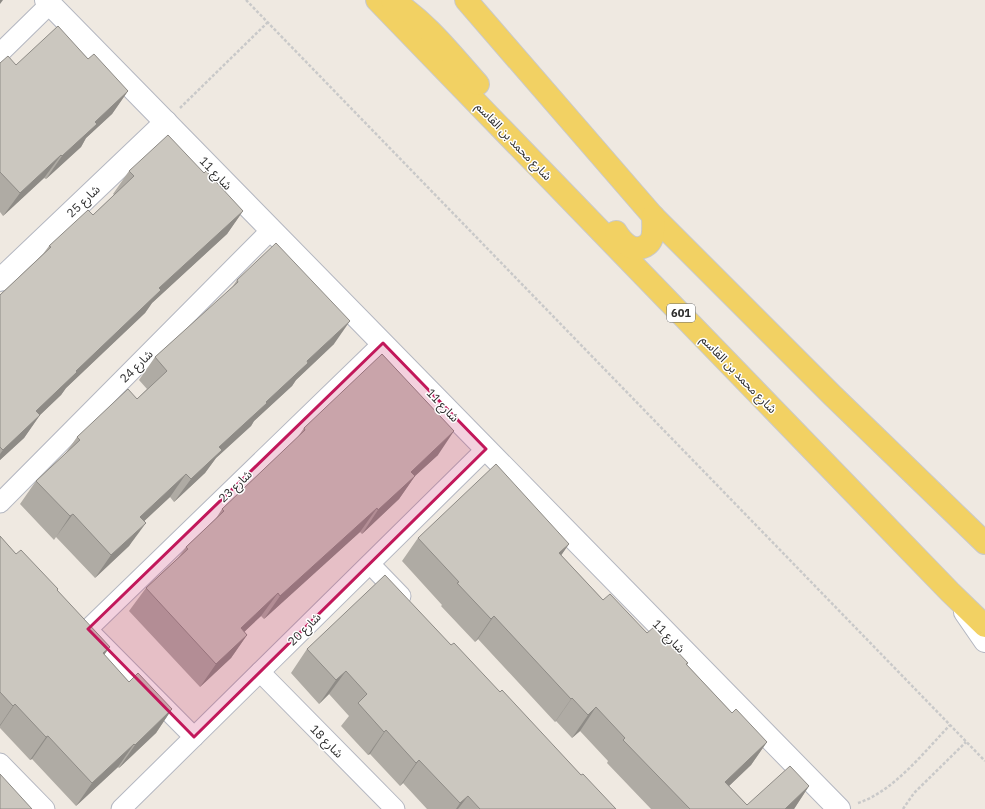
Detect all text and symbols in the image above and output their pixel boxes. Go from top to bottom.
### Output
street label: شارع محمد بن القاسم [471,99,555,185]
street label: شارع 11 [195,153,236,194]
street label: شارع 25 [63,181,104,222]
road number: 601 [667,304,695,322]
street label: شارع محمد بن القاسم [696,332,780,418]
street label: شارع 24 [116,346,157,387]
street label: شارع 11 [422,385,463,426]
street label: شارع 23 [215,466,256,507]
street label: شارع 20 [284,609,325,650]
street label: شارع 11 [648,616,689,657]
street label: شارع 18 [306,721,347,762]

